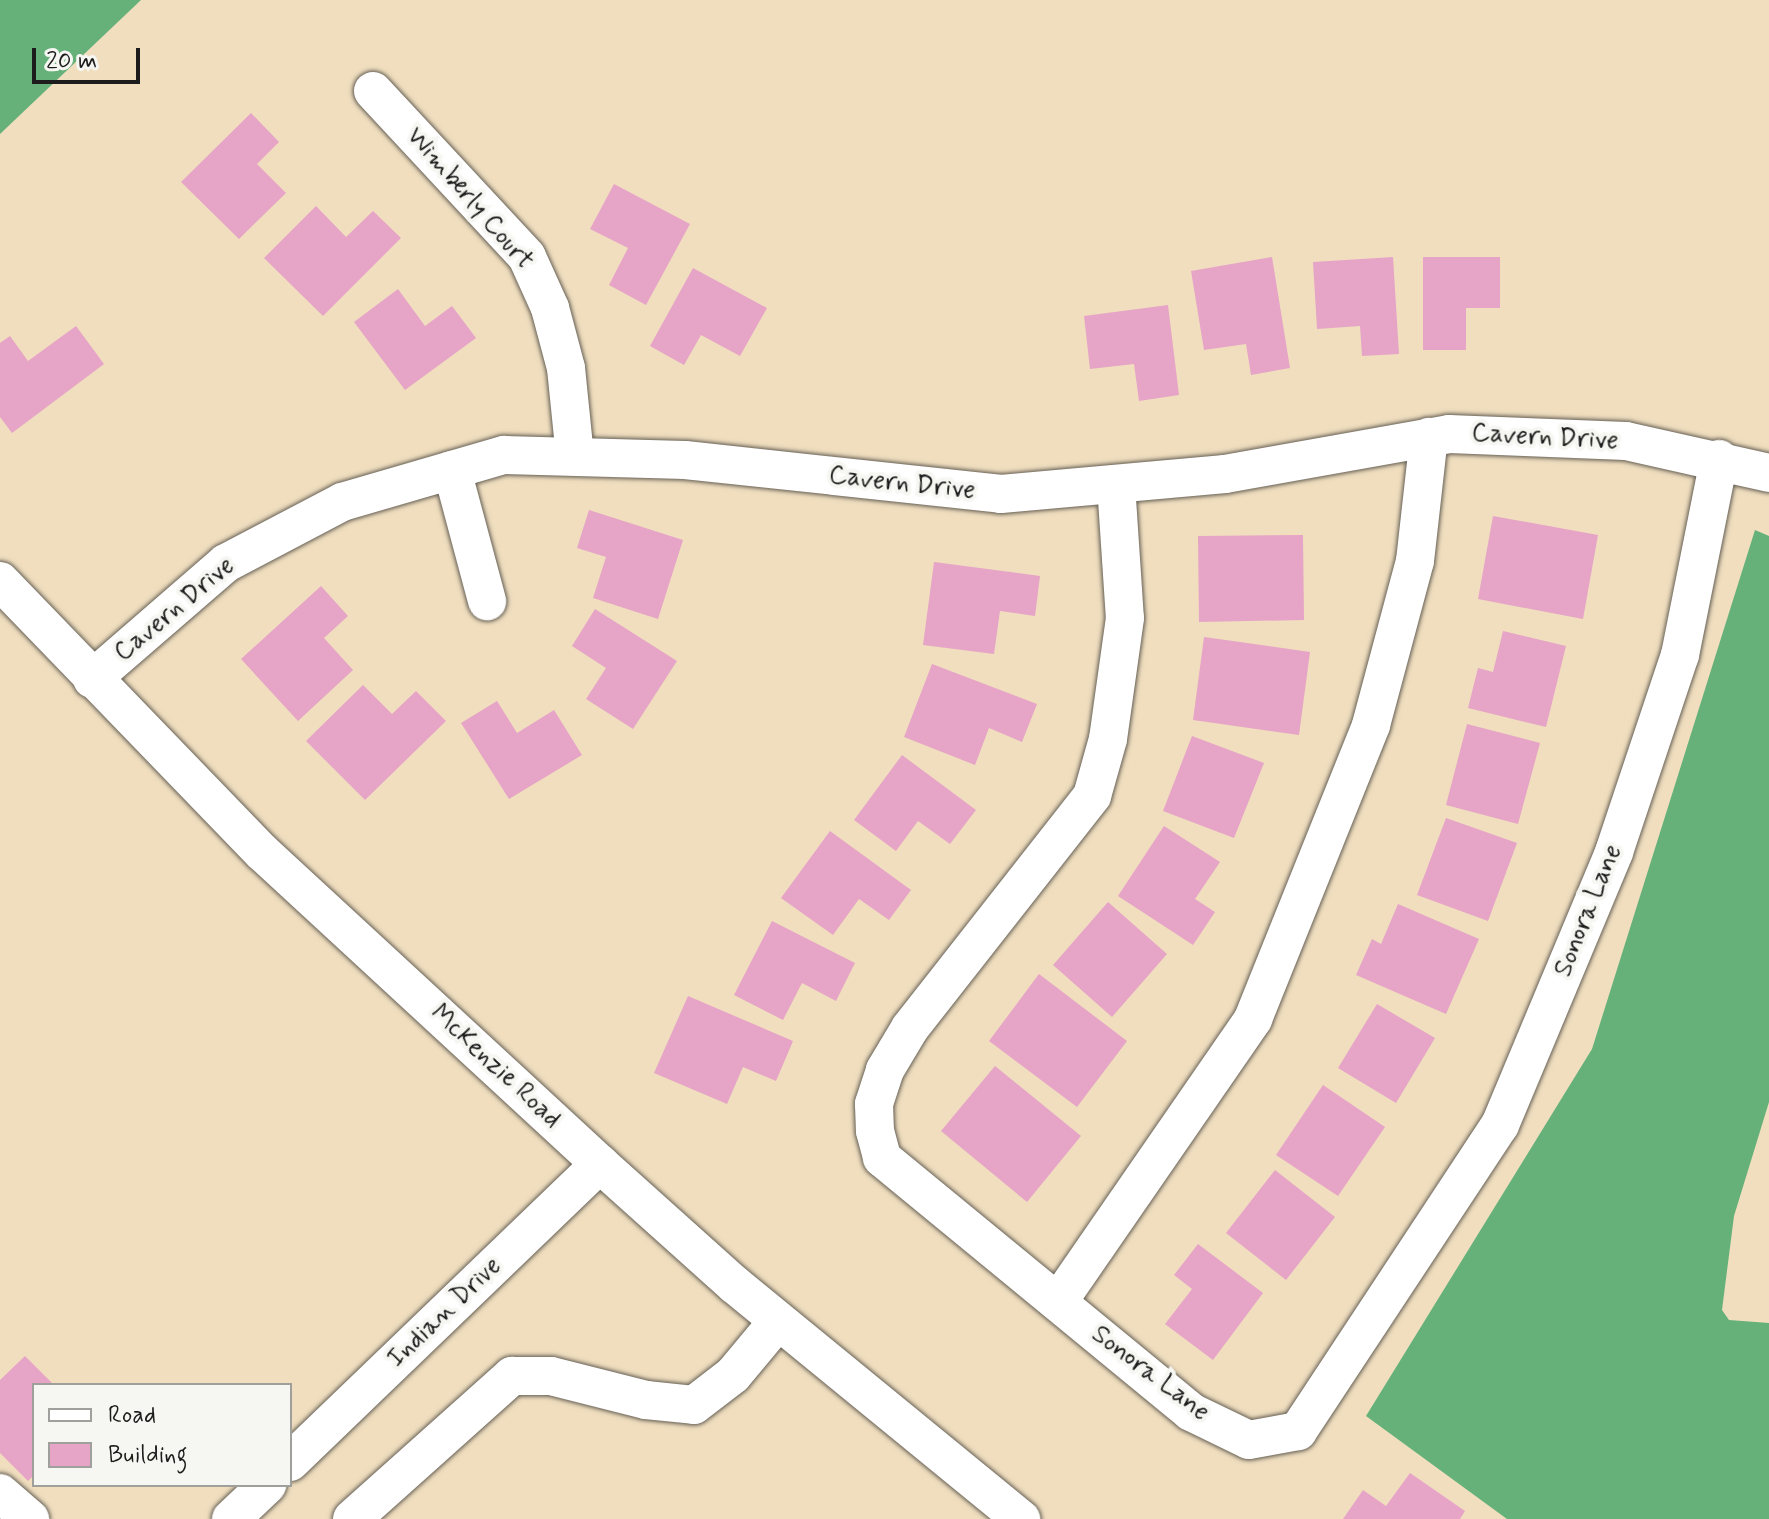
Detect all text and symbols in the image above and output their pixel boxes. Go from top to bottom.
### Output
scale bar [36,32,144,82]
text: 20 m [46,46,97,77]
street label: Wimberly Court [399,122,539,276]
street label: Cavern Drive [1472,419,1618,457]
street label: Cavern Drive [828,461,976,507]
street label: Cavern Drive [109,551,241,669]
street label: Sonora Lane [1548,840,1630,982]
street label: McKenzie Road [423,999,567,1135]
street label: Indian Drive [382,1251,508,1375]
street label: Sonora Lane [1085,1320,1215,1428]
legend [32,1383,292,1487]
text: Road [108,1400,156,1431]
text: Building [108,1440,188,1471]

